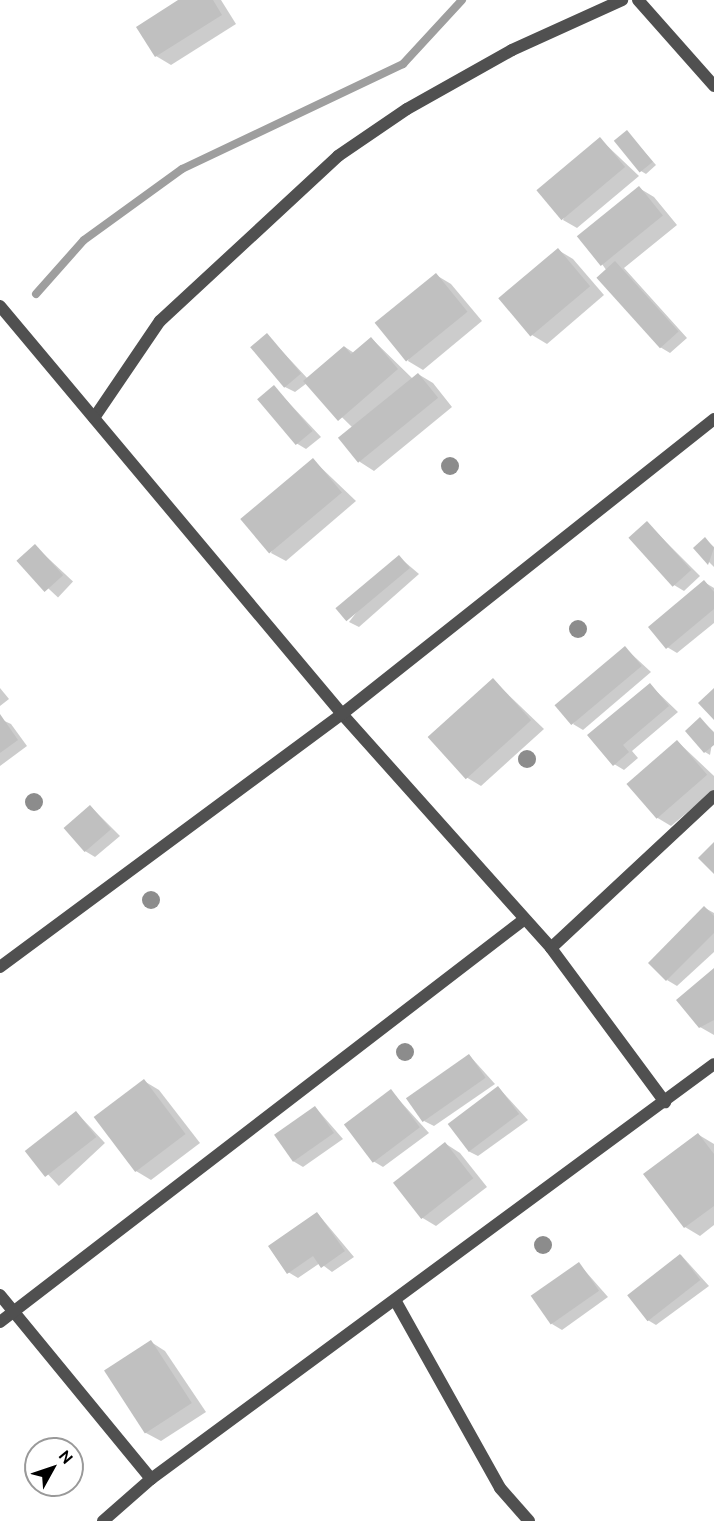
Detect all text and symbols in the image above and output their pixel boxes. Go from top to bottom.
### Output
north arrow [24,1437,84,1497]
text: N [56,1446,77,1467]

